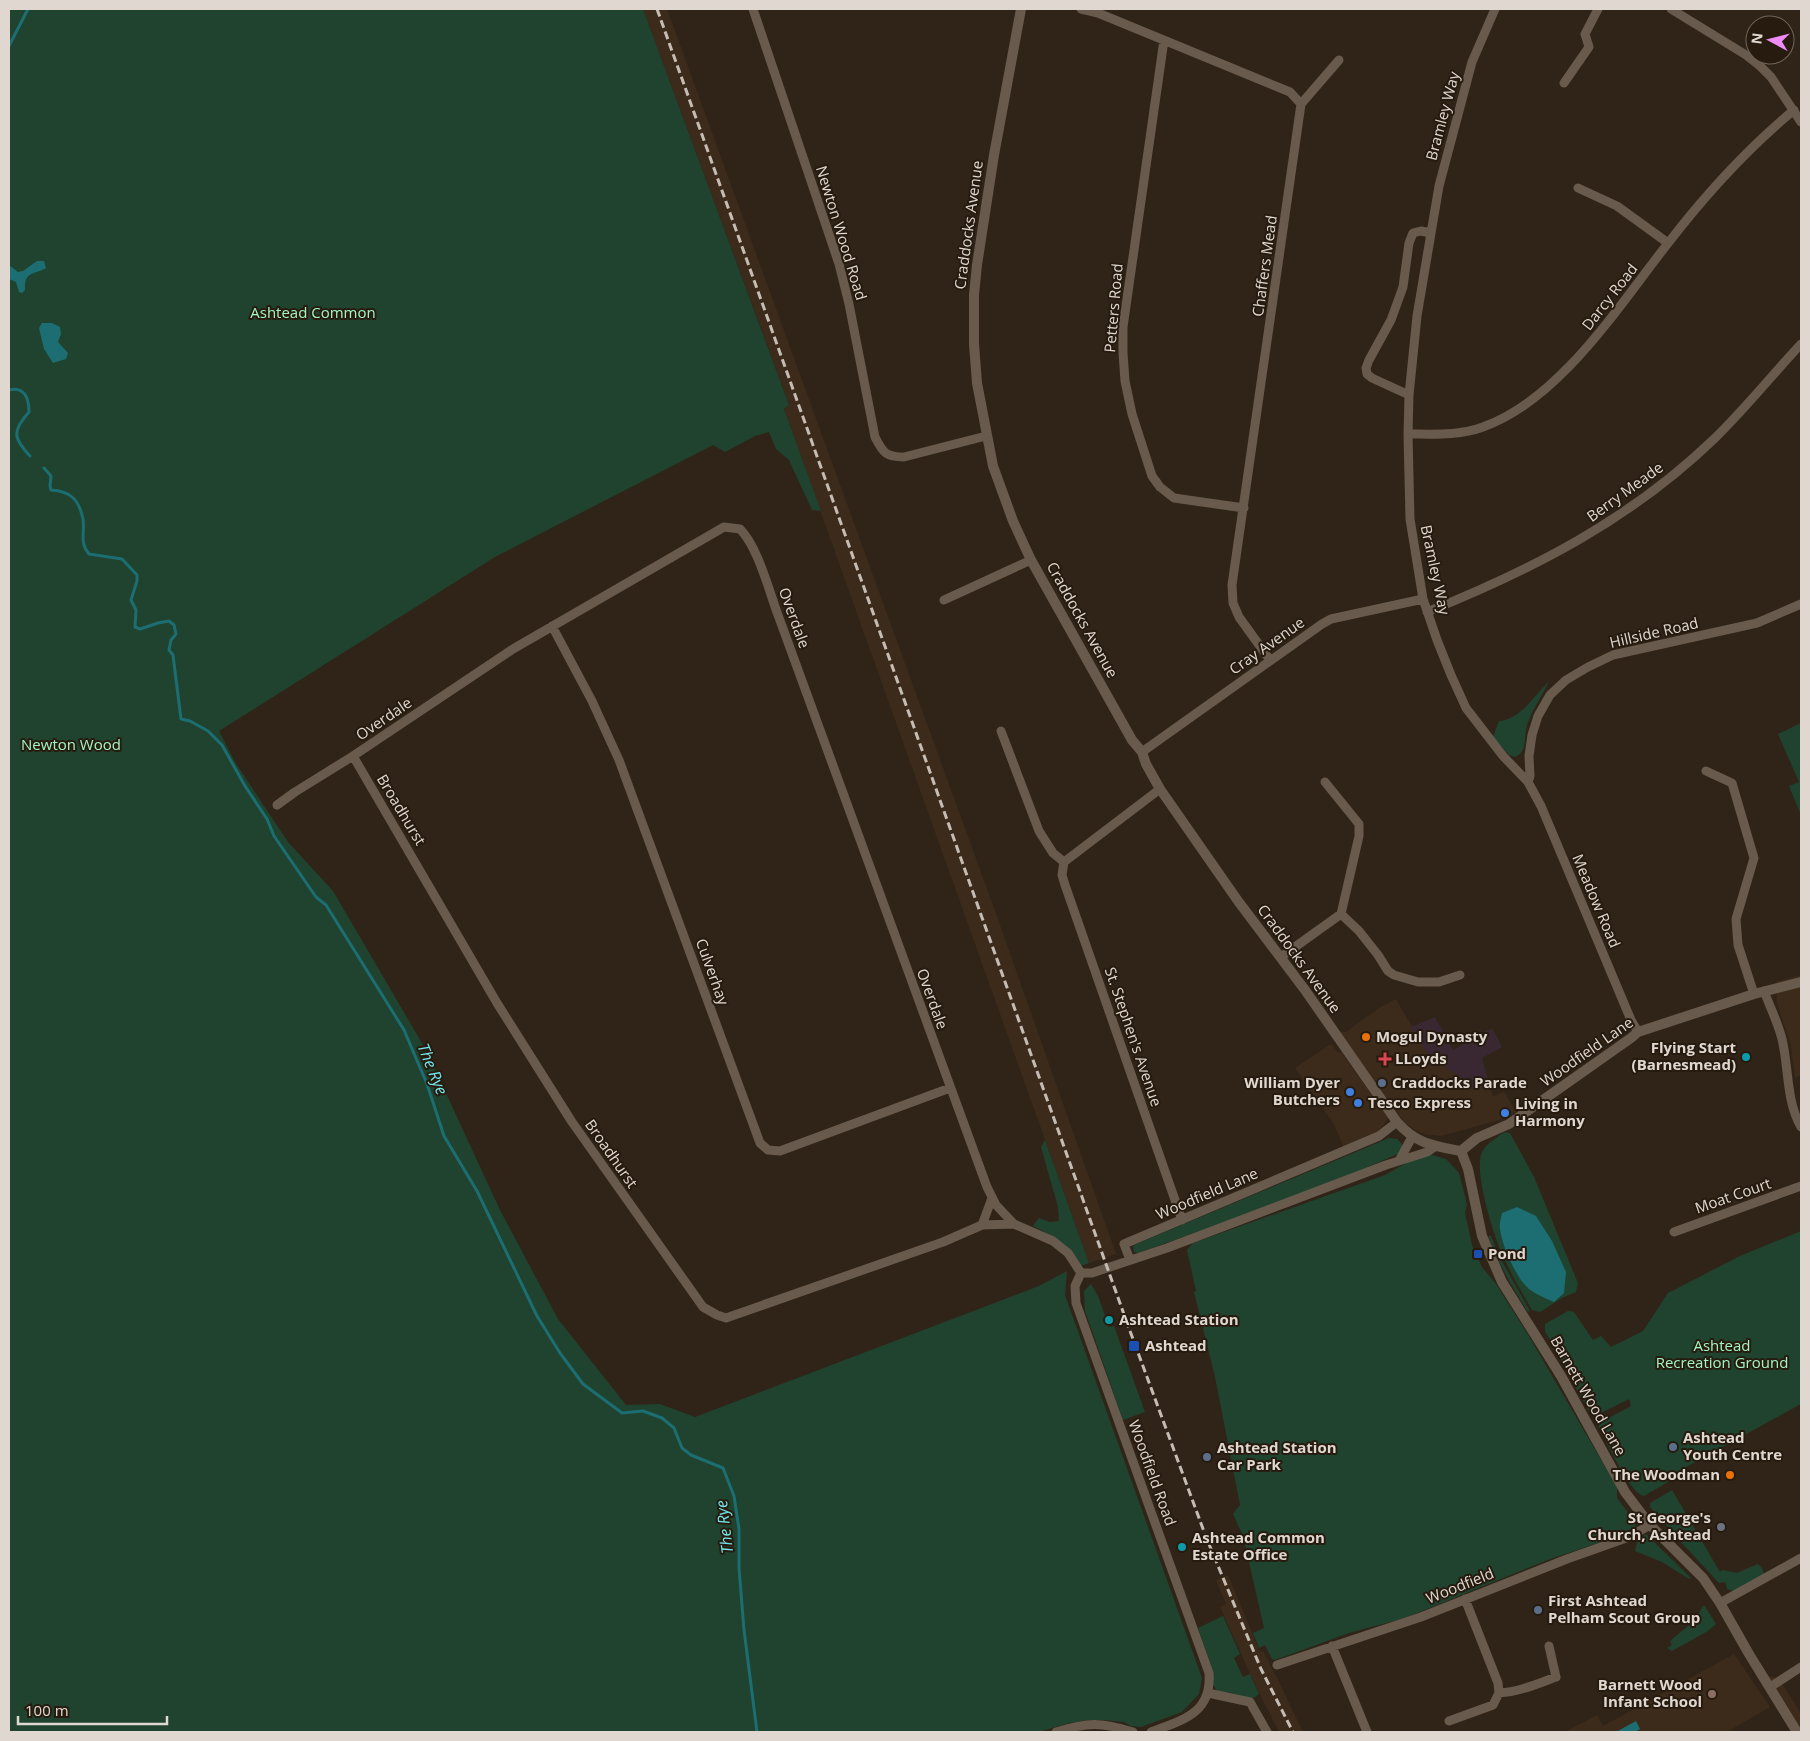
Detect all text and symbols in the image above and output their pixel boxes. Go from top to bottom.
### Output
north arrow [1745,15,1795,65]
text: N [1746,32,1767,45]
street label: Bramley Way [1421,69,1464,162]
street label: Craddocks Avenue [949,159,987,290]
street label: Newton Wood Road [812,163,872,302]
street label: Chaffers Mead [1247,214,1281,318]
street label: Darcy Road [1577,259,1642,334]
street label: Petters Road [1099,262,1127,353]
park label: Ashtead Common [250,302,376,322]
street label: Berry Meade [1582,457,1667,526]
street label: Bramley Way [1417,523,1455,617]
street label: Craddocks Avenue [1043,558,1123,681]
street label: Overdale [775,584,815,651]
street label: Cray Avenue [1225,612,1308,678]
street label: Hillside Road [1607,612,1700,652]
street label: Overdale [352,692,415,744]
park label: Newton Wood [21,734,121,754]
street label: Broadhurst [373,770,431,849]
street label: Meadow Road [1568,851,1626,950]
street label: Craddocks Avenue [1254,900,1346,1017]
street label: Culverhay [692,936,734,1008]
street label: St. Stephen's Avenue [1101,964,1167,1109]
street label: Overdale [913,965,953,1032]
street label: Woodfield Lane [1536,1012,1637,1091]
place label: Mogul Dynasty [1376,1026,1488,1046]
marker: Mogul Dynasty [1360,1031,1372,1043]
place label: Flying Start (Barnesmead) [1632,1037,1736,1074]
water label: The Rye [413,1040,453,1098]
place label: LLoyds [1395,1048,1447,1068]
marker: Flying Start (Barnesmead) [1740,1051,1752,1063]
marker: LLoyds [1379,1053,1391,1065]
place label: William Dyer Butchers [1244,1072,1340,1109]
place label: Craddocks Parade [1392,1072,1527,1092]
marker: Craddocks Parade [1376,1077,1388,1089]
marker: William Dyer Butchers [1344,1086,1356,1098]
place label: Tesco Express [1368,1092,1471,1112]
place label: Living in Harmony [1515,1093,1585,1130]
marker: Tesco Express [1352,1097,1364,1109]
marker: Living in Harmony [1499,1107,1511,1119]
street label: Broadhurst [581,1115,643,1192]
street label: Woodfield Lane [1153,1163,1261,1224]
street label: Moat Court [1692,1173,1773,1217]
place label: Pond [1488,1243,1526,1263]
marker: Pond [1472,1248,1484,1260]
place label: Ashtead Station [1119,1309,1239,1329]
marker: Ashtead Station [1103,1314,1115,1326]
street label: Barnett Wood Lane [1546,1332,1631,1459]
place label: Ashtead [1145,1335,1207,1355]
park label: Ashtead Recreation Ground [1656,1335,1788,1372]
marker: Ashtead [1127,1339,1141,1353]
street label: Woodfield Road [1125,1417,1181,1528]
place label: Ashtead Youth Centre [1683,1427,1782,1464]
place label: Ashtead Station Car Park [1217,1437,1337,1474]
marker: Ashtead Youth Centre [1667,1441,1679,1453]
marker: Ashtead Station Car Park [1201,1451,1213,1463]
place label: The Woodman [1612,1464,1720,1484]
marker: The Woodman [1724,1469,1736,1481]
water label: The Rye [710,1499,738,1555]
place label: St George's Church, Ashtead [1588,1507,1711,1544]
marker: St George's Church, Ashtead [1715,1521,1727,1533]
place label: Ashtead Common Estate Office [1192,1527,1325,1564]
marker: Ashtead Common Estate Office [1176,1541,1188,1553]
street label: Woodfield [1423,1562,1496,1608]
place label: First Ashtead Pelham Scout Group [1548,1590,1700,1627]
marker: First Ashtead Pelham Scout Group [1532,1604,1544,1616]
place label: Barnett Wood Infant School [1598,1674,1702,1711]
marker: Barnett Wood Infant School [1706,1688,1718,1700]
scale bar [18,1694,166,1726]
text: 100 m [25,1700,69,1720]

